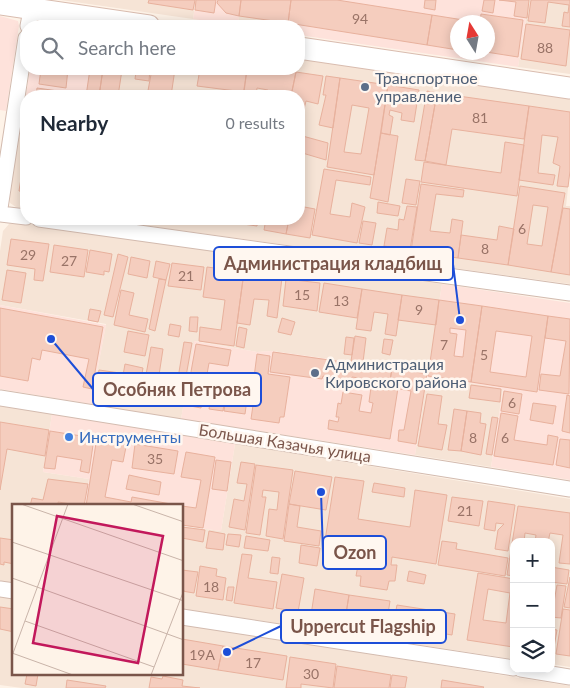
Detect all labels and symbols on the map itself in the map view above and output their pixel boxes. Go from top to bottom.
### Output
house number: 94 [352,10,368,27]
north arrow [450,15,495,60]
house number: 88 [537,39,553,56]
place label: Транспортное управление [375,68,478,105]
marker: Транспортное управление [359,81,371,93]
house number: 81 [472,109,488,126]
house number: 6 [518,220,526,237]
house number: 8 [481,240,489,257]
house number: 29 [20,246,36,263]
callout: Администрация кладбищ [214,247,453,280]
house number: 27 [61,252,77,269]
text: Администрация кладбищ [223,252,442,274]
house number: 21 [178,267,194,284]
house number: 15 [294,286,310,303]
house number: 13 [333,292,349,309]
house number: 9 [415,301,423,318]
house number: 7 [440,336,448,353]
house number: 5 [480,346,488,363]
place label: Администрация Кировского района [325,354,467,391]
marker: Администрация Кировского района [309,367,321,379]
callout: Особняк Петрова [93,373,261,406]
text: Особняк Петрова [103,378,251,400]
house number: 6 [508,394,516,411]
street label: Большая Казачья улица [198,420,373,466]
place label: Инструменты [79,427,181,446]
house number: 8 [469,429,477,446]
house number: 6 [501,429,509,446]
marker: Инструменты [63,431,75,443]
house number: 35 [147,450,163,467]
house number: 21 [457,502,473,519]
inset map [12,504,184,676]
callout: Ozon [323,536,386,569]
text: Ozon [334,541,376,563]
house number: 18 [203,578,219,595]
callout: Uppercut Flagship [281,610,446,643]
text: Uppercut Flagship [290,615,436,637]
house number: 19А [189,646,215,663]
house number: 17 [245,654,261,671]
house number: 30 [303,665,319,682]

